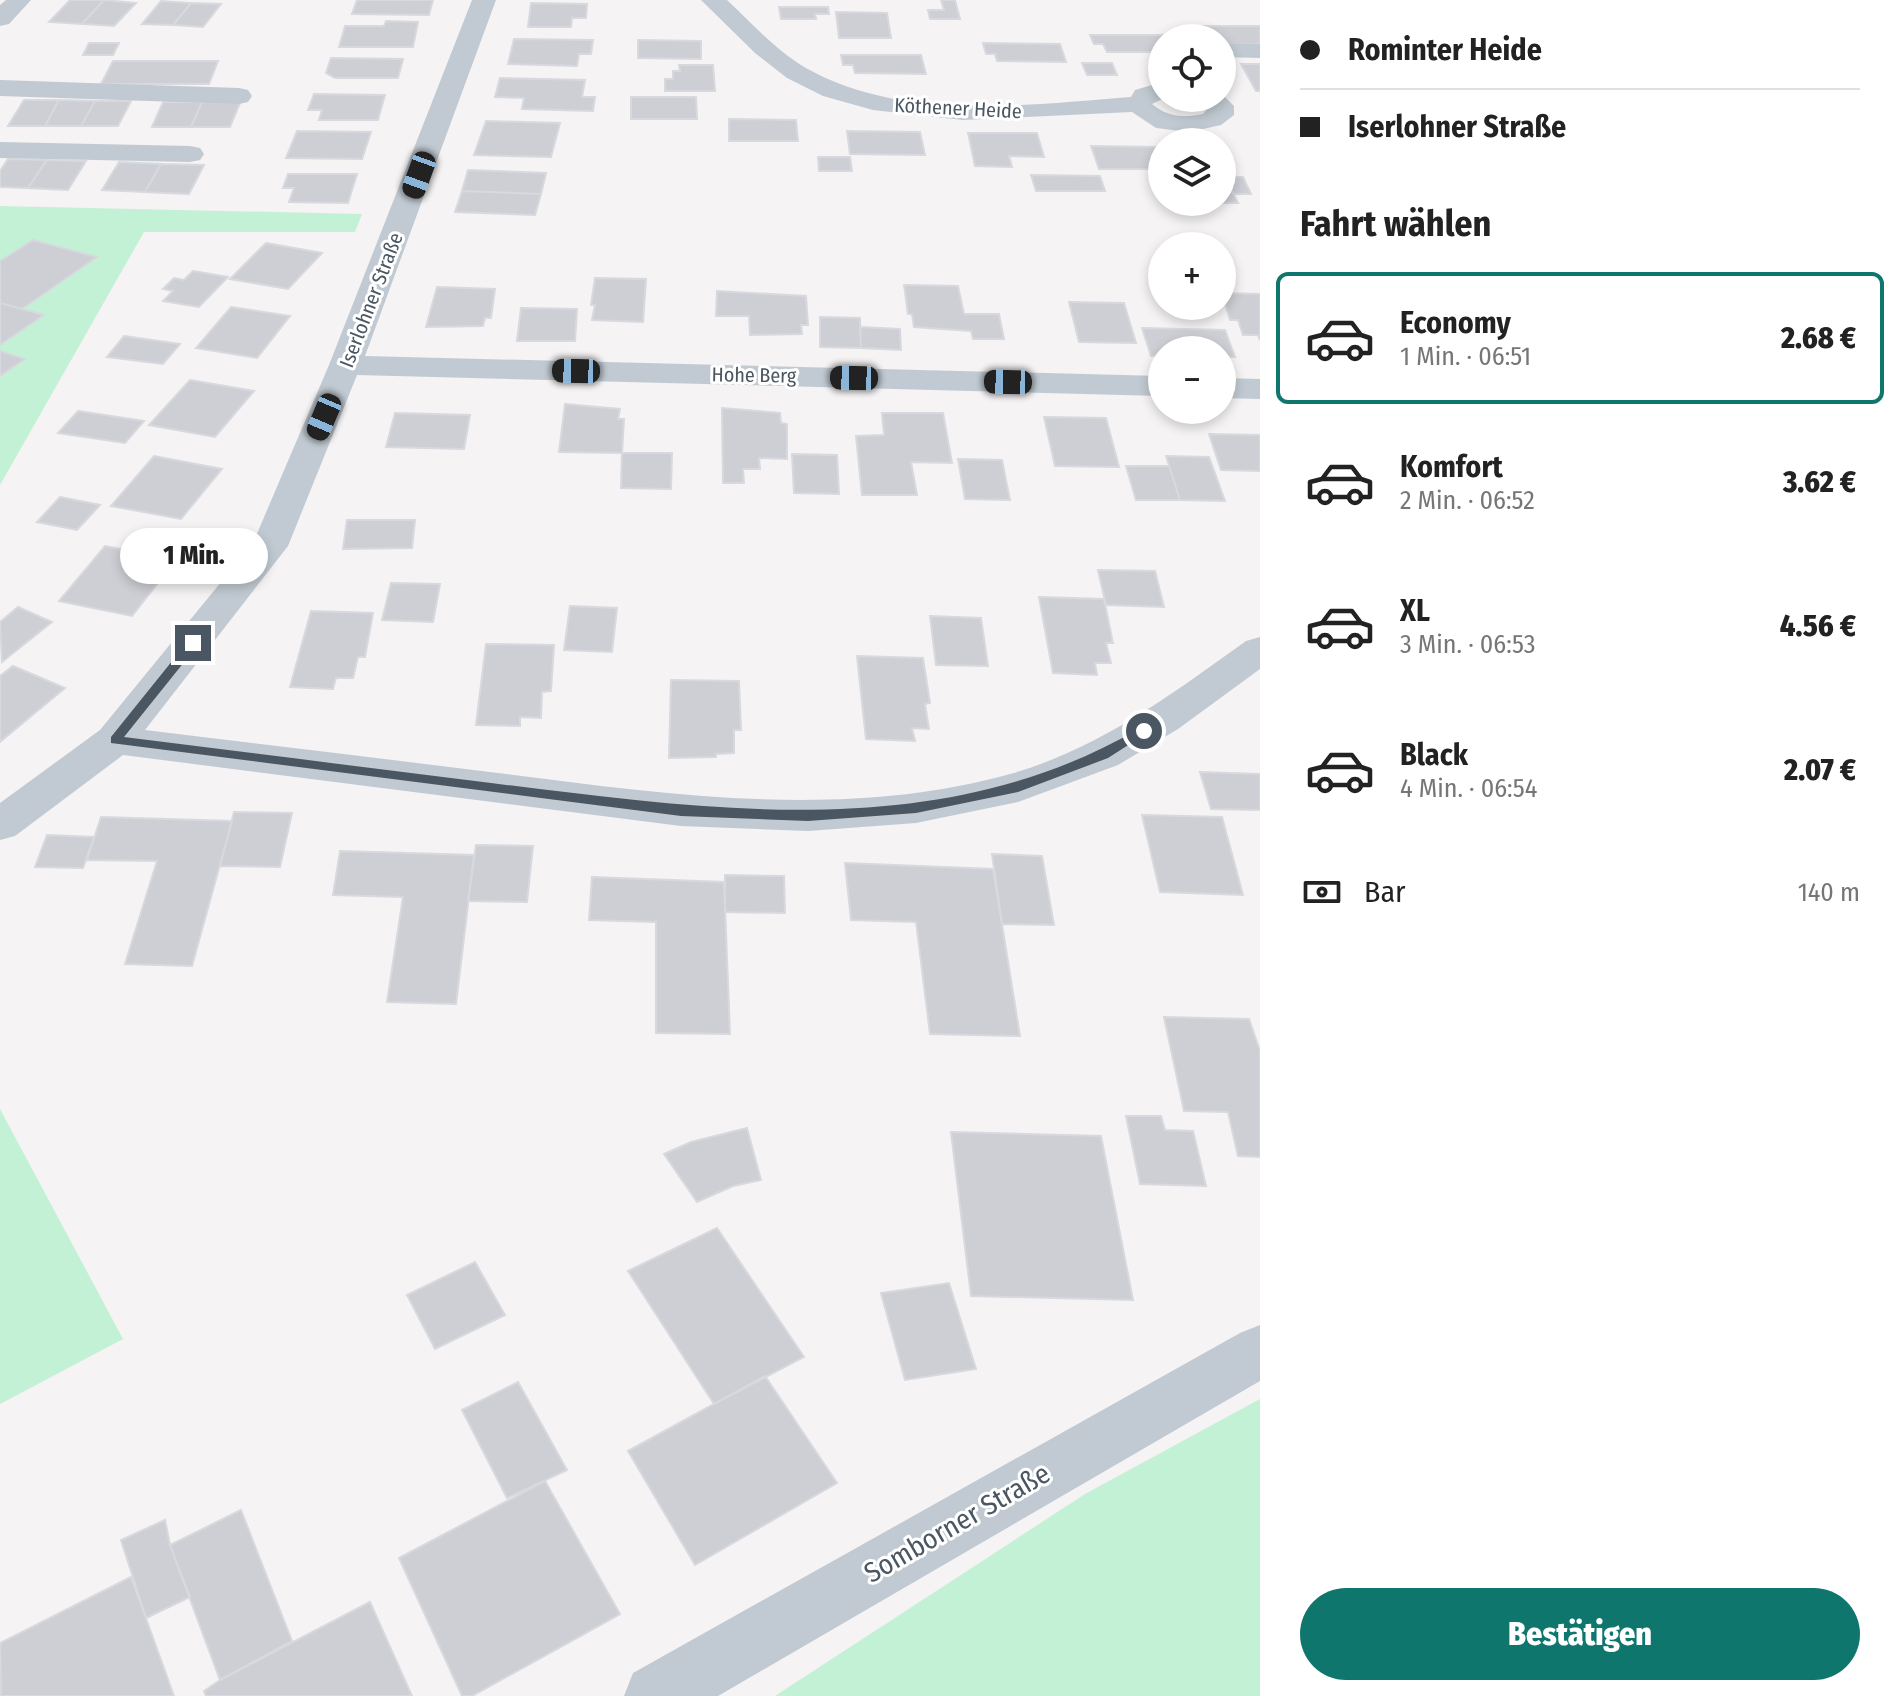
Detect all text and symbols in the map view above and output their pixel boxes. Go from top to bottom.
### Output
map controls [1148,24,1236,424]
button: locate [1148,24,1236,112]
text: Rominter Heide [1348,32,1542,68]
street label: Köthener Heide [894,93,1022,123]
text: Iserlohner Straße [1348,109,1566,145]
button: layers [1148,128,1236,216]
car [400,148,438,202]
text: Fahrt wählen [1300,202,1491,246]
street label: Iserlohner Straße [334,229,408,371]
button: + [1148,232,1236,320]
icon: car [1304,302,1376,374]
text: Economy [1400,305,1511,341]
text: 2.68 € [1781,320,1856,356]
button: − [1148,336,1236,424]
text: 1 Min. · 06:51 [1400,341,1531,372]
car [552,359,600,383]
street label: Hohe Berg [711,362,797,388]
car [830,366,878,390]
car [984,370,1032,394]
car [304,390,344,444]
icon: car [1304,446,1376,518]
text: Komfort [1400,449,1503,485]
text: 3.62 € [1783,464,1856,500]
text: 2 Min. · 06:52 [1400,485,1535,516]
callout: 1 Min. [119,527,267,583]
text: 1 Min. [163,540,225,571]
icon: car [1304,590,1376,662]
text: XL [1400,593,1430,629]
text: 4.56 € [1780,608,1856,644]
route end [175,625,211,661]
text: 3 Min. · 06:53 [1400,629,1535,660]
route start [1126,713,1162,749]
icon: car [1304,734,1376,806]
text: Black [1400,737,1468,773]
text: 2.07 € [1784,752,1856,788]
text: 4 Min. · 06:54 [1400,773,1537,804]
icon: cash [1300,870,1344,914]
text: Bar [1364,874,1406,910]
text: 140 m [1798,877,1860,908]
street label: Somborner Straße [858,1456,1056,1590]
button: Bestätigen [1300,1588,1860,1680]

